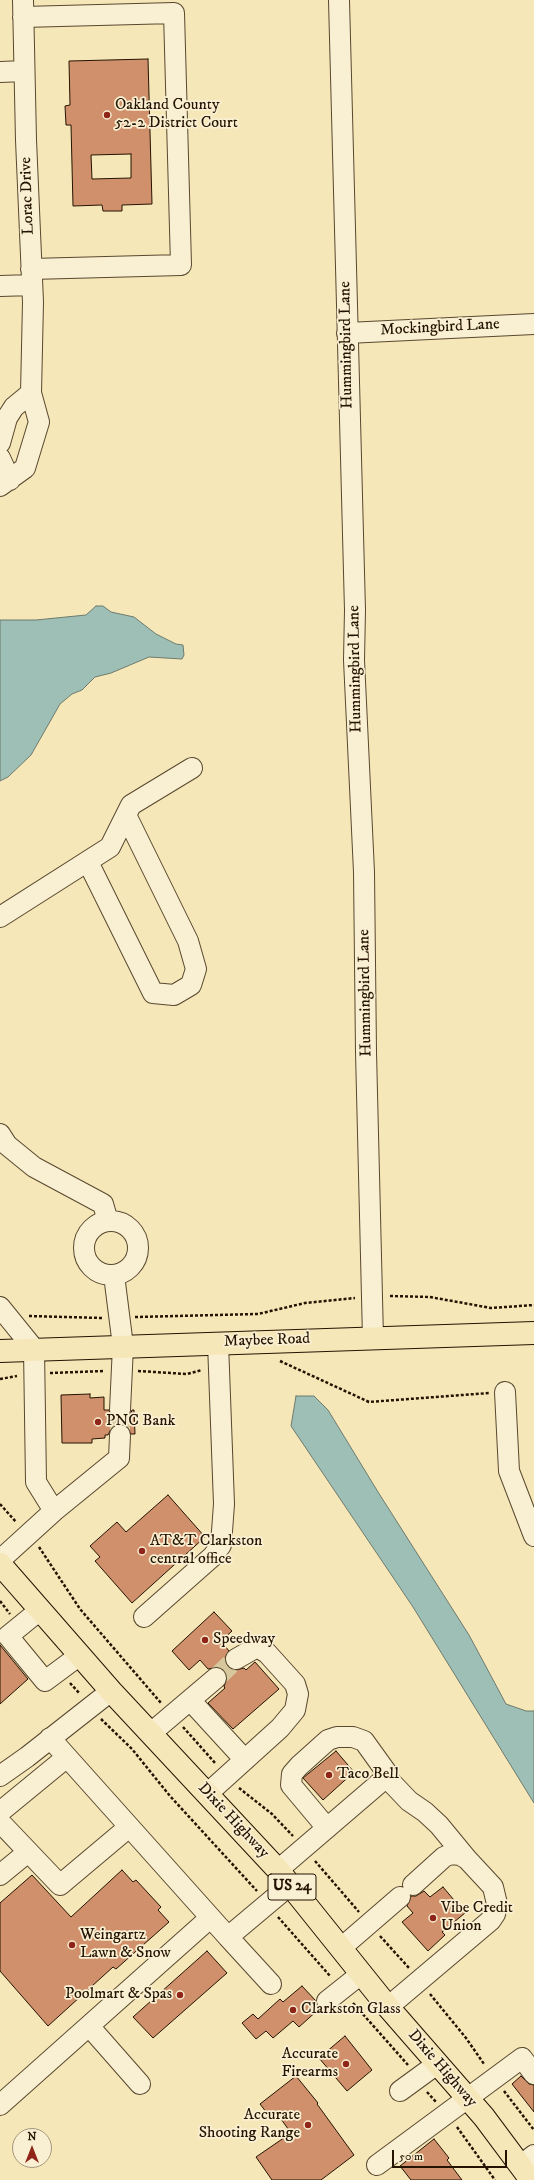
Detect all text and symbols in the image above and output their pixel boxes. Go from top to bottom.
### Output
place label: Oakland County 52-2 District Court [115,96,238,134]
marker: Oakland County 52-2 District Court [102,110,112,120]
street label: Lorac Drive [17,157,39,235]
street label: Hummingbird Lane [336,281,358,409]
street label: Mockingbird Lane [380,315,500,341]
street label: Hummingbird Lane [345,605,367,733]
street label: Hummingbird Lane [355,929,377,1057]
street label: Maybee Road [224,1330,310,1352]
place label: PNC Bank [106,1412,176,1432]
marker: PNC Bank [93,1417,103,1427]
place label: AT&T Clarkston central office [150,1532,262,1570]
marker: AT&T Clarkston central office [137,1546,147,1556]
place label: Speedway [213,1630,275,1650]
marker: Speedway [200,1635,210,1645]
place label: Taco Bell [337,1765,399,1785]
marker: Taco Bell [324,1770,334,1780]
street label: Dixie Highway [193,1779,273,1863]
road number: US 24 [268,1874,316,1900]
place label: Vibe Credit Union [441,1899,513,1937]
marker: Vibe Credit Union [428,1913,438,1923]
place label: Weingartz Lawn & Snow [80,1926,171,1964]
marker: Weingartz Lawn & Snow [67,1940,77,1950]
place label: Poolmart & Spas [65,1985,172,2005]
marker: Poolmart & Spas [175,1990,185,2000]
place label: Clarkston Glass [301,2000,401,2020]
marker: Clarkston Glass [288,2005,298,2015]
street label: Dixie Highway [403,2026,481,2112]
place label: Accurate Firearms [281,2045,338,2083]
marker: Accurate Firearms [341,2059,351,2069]
place label: Accurate Shooting Range [199,2106,300,2144]
marker: Accurate Shooting Range [303,2120,313,2130]
north arrow [12,2128,52,2168]
text: N [27,2130,37,2144]
scale bar [394,2142,509,2168]
text: 50 m [399,2149,423,2164]

